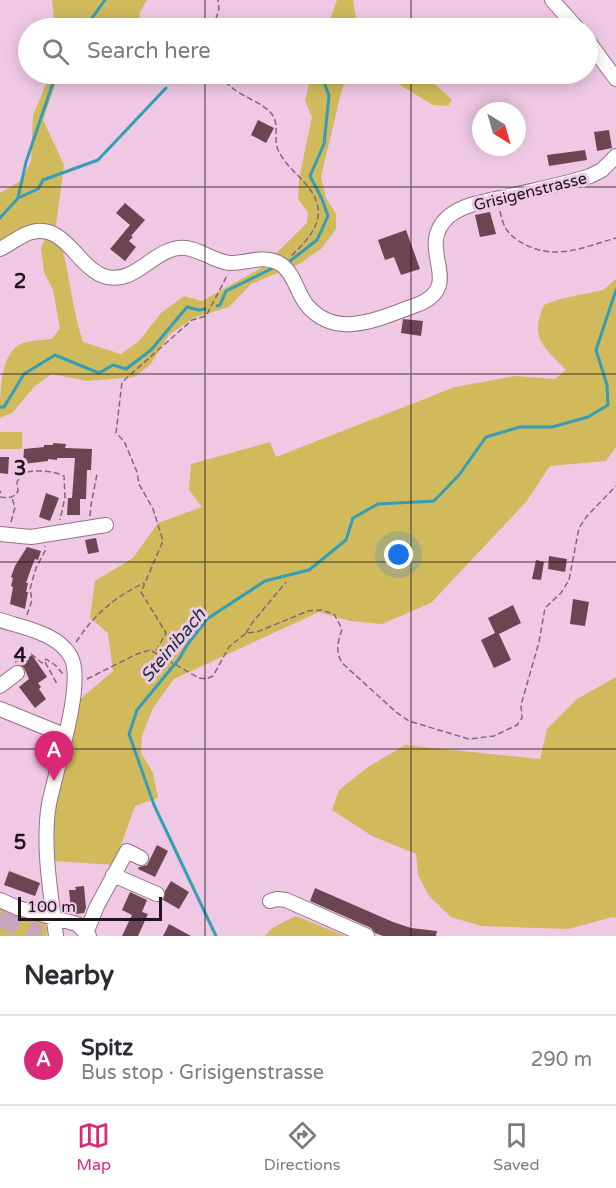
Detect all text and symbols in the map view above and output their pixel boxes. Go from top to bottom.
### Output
search box [18,18,598,84]
icon: search [39,35,72,68]
text: Search here [87,38,211,64]
north arrow [472,102,526,156]
street label: Grisigenstrasse [472,168,589,216]
text: 2 [14,270,26,294]
text: 3 [14,457,26,481]
your location [384,540,413,569]
water label: Steinibach [136,603,211,686]
text: 4 [14,644,27,668]
pin: A [34,732,74,781]
text: 5 [14,831,26,855]
scale bar [18,894,162,922]
text: 100 m [27,897,76,917]
text: Nearby [24,960,114,991]
text: Spitz [81,1035,133,1061]
text: A [36,1048,51,1072]
text: 290 m [531,1048,592,1072]
text: Bus stop · Grisigenstrasse [81,1061,324,1085]
tab: Map [76,1119,111,1175]
tab: Directions [264,1119,340,1175]
tab: Saved [493,1119,540,1175]

